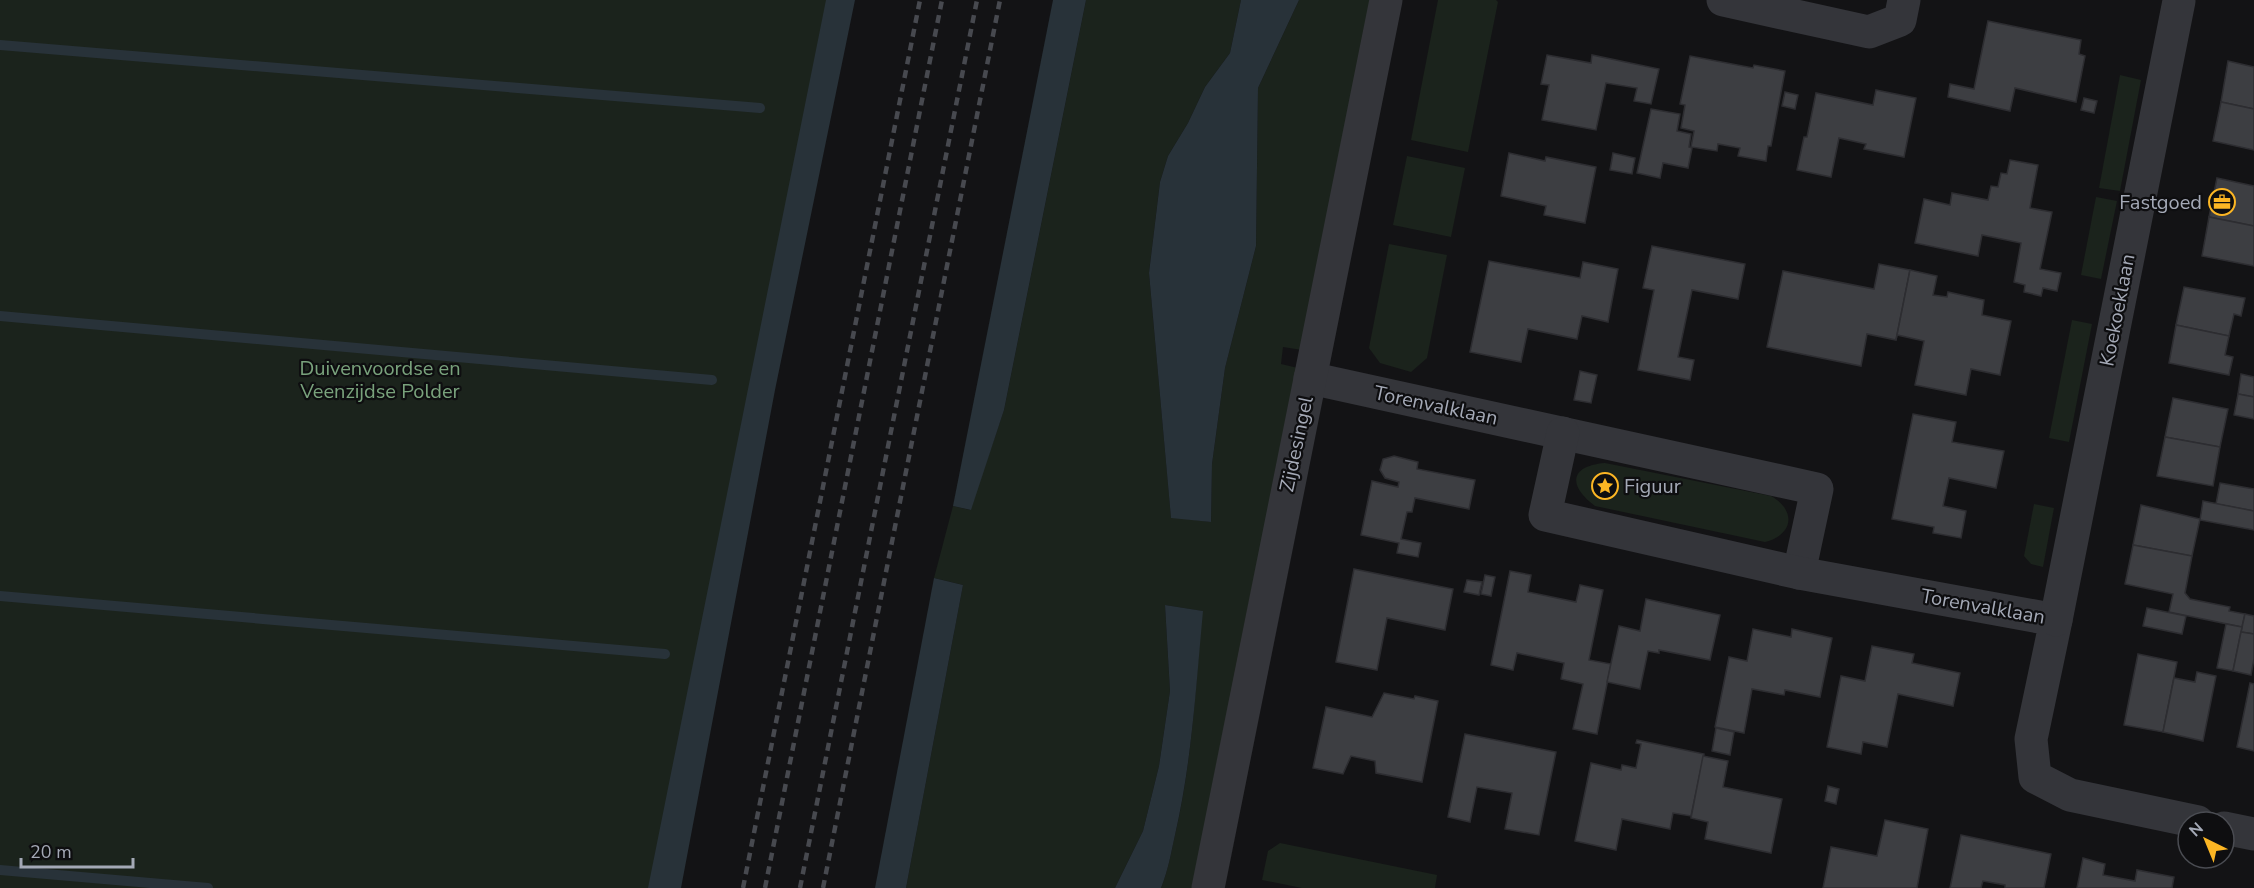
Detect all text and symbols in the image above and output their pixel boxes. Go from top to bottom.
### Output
office icon: Fastgoed [2207,187,2237,217]
place label: Fastgoed [2119,189,2202,216]
street label: Koekoeklaan [2093,252,2142,369]
park label: Duivenvoordse en Veenzijdse Polder [299,355,461,405]
street label: Torenvalklaan [1372,379,1500,432]
street label: Zijdesingel [1273,394,1320,495]
place icon: Figuur [1590,471,1620,501]
place label: Figuur [1624,473,1681,500]
street label: Torenvalklaan [1919,582,2047,631]
north arrow [2176,810,2236,870]
text: N [2185,818,2208,842]
scale bar [21,831,134,869]
text: 20 m [30,840,72,864]

